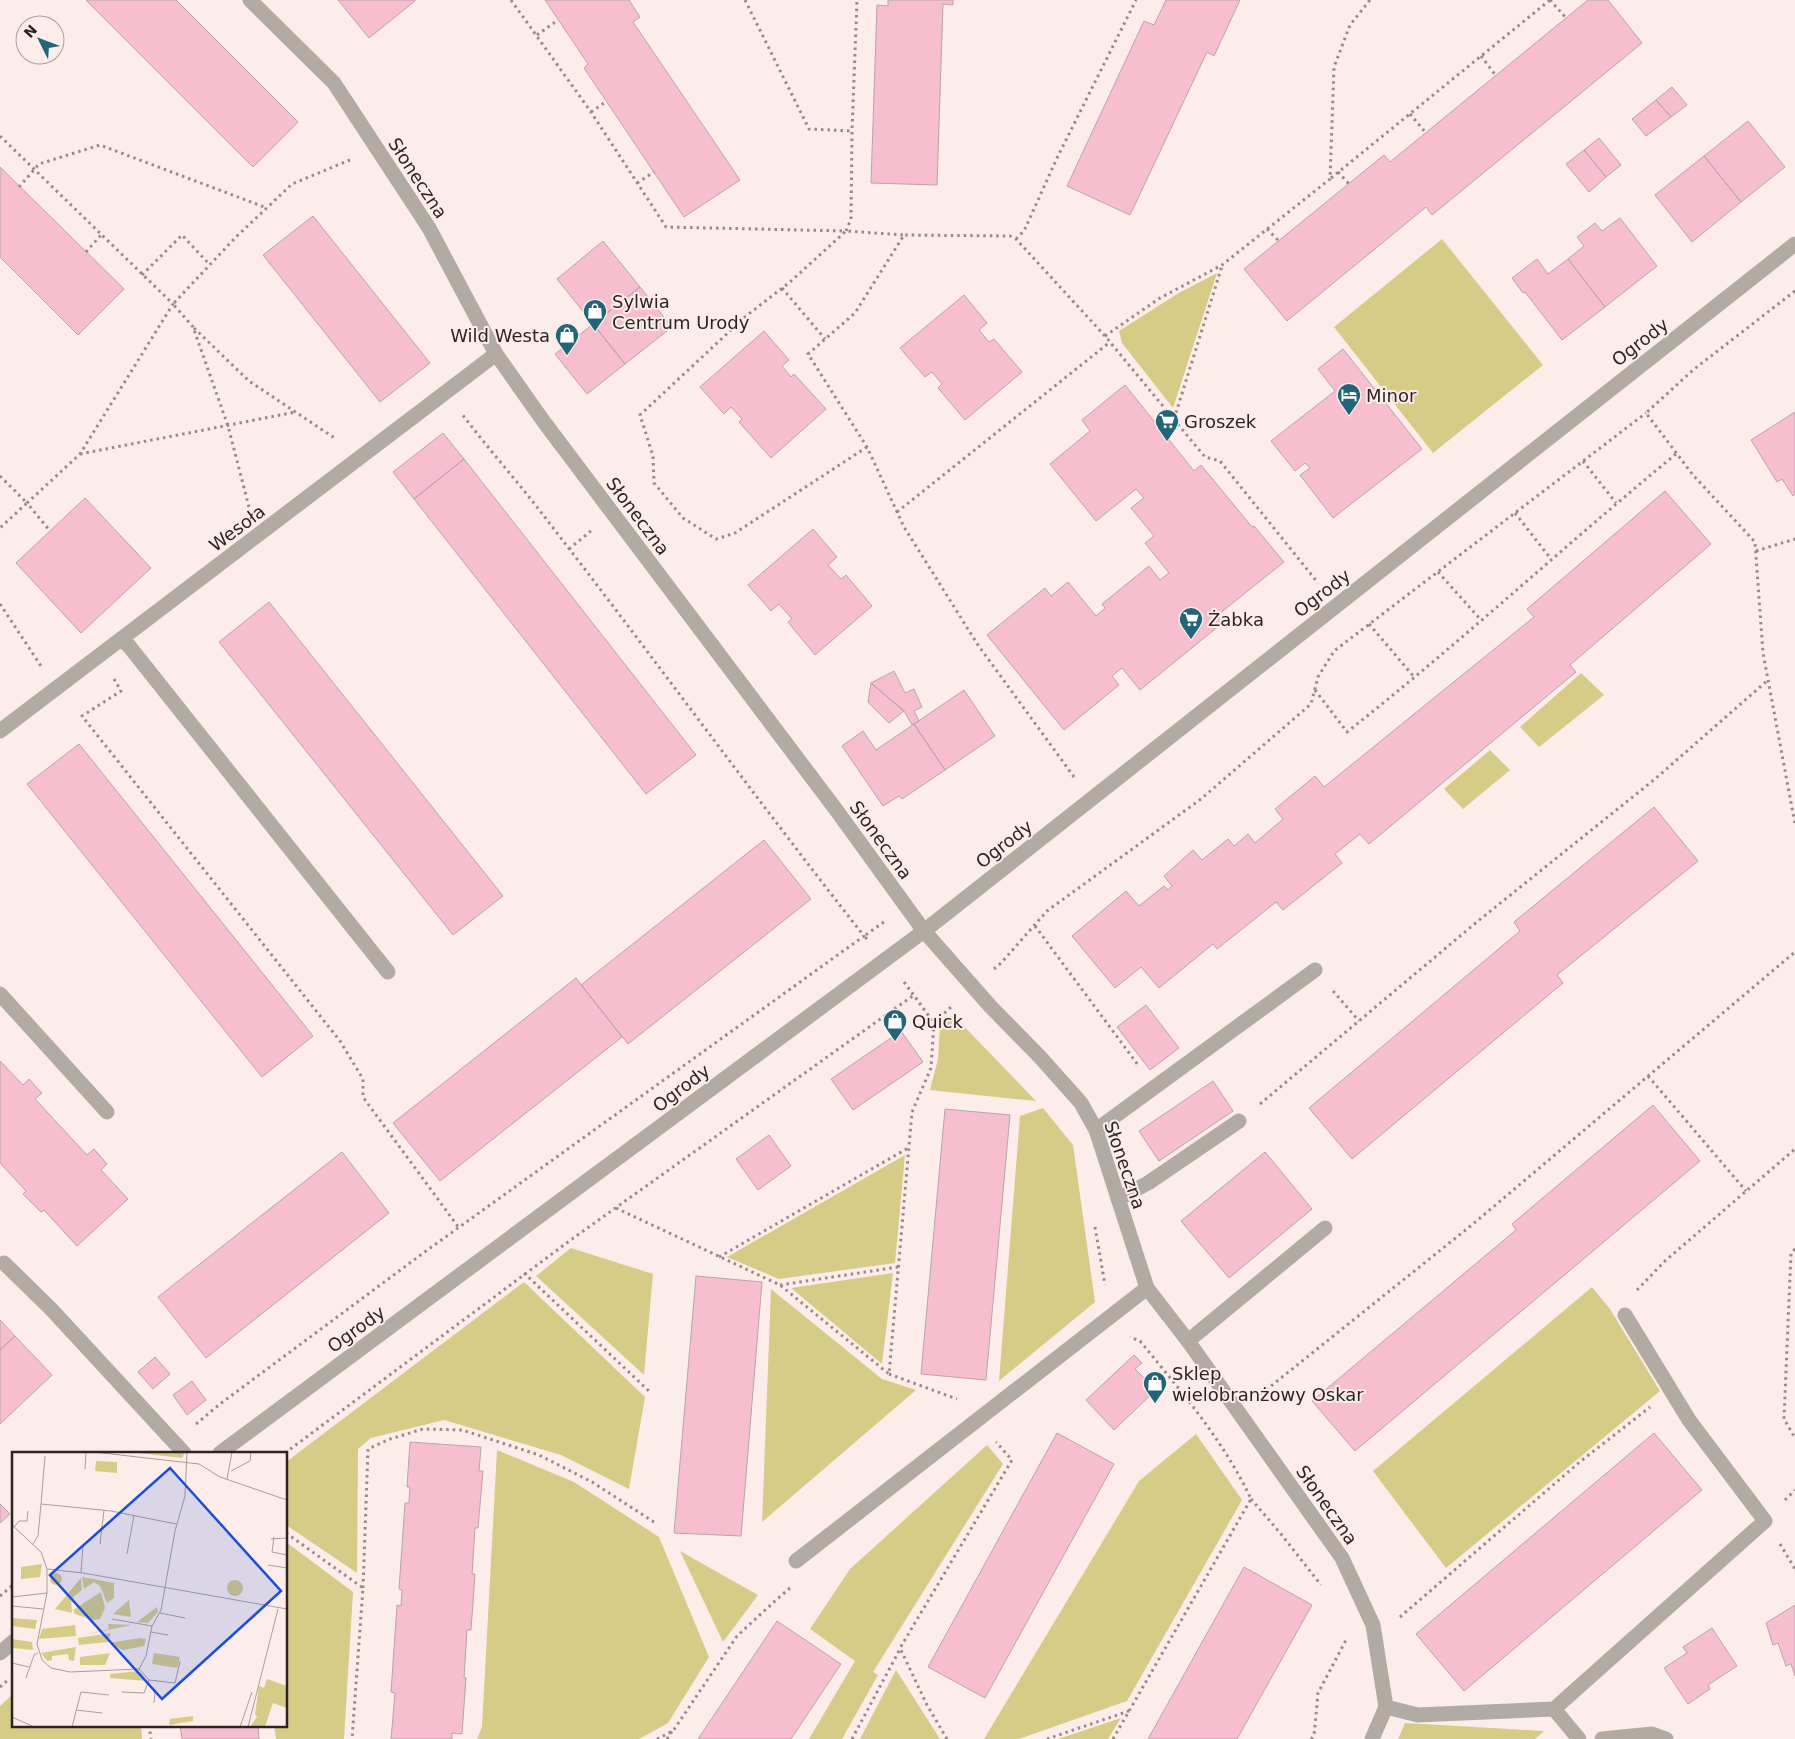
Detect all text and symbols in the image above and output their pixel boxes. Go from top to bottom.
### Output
north arrow [15,15,65,65]
text: N [20,22,40,41]
street label: Słoneczna [384,134,452,222]
place label: Sylwia Centrum Urody [612,291,750,333]
shop icon: Sylwia Centrum Urody [582,298,608,332]
street label: Ogrody [1608,313,1673,370]
shop icon: Wild Westa [554,322,580,356]
place label: Wild Westa [450,325,550,346]
hotel icon: Minor [1336,382,1362,416]
place label: Minor [1366,385,1417,406]
supermarket icon: Groszek [1154,408,1180,442]
place label: Groszek [1184,411,1257,432]
street label: Słoneczna [602,473,674,559]
street label: Wesoła [205,500,269,556]
street label: Ogrody [1290,564,1355,621]
supermarket icon: Żabka [1178,606,1204,640]
place label: Żabka [1208,609,1264,630]
street label: Słoneczna [846,797,916,883]
street label: Ogrody [972,815,1037,872]
shop icon: Quick [882,1008,908,1042]
place label: Quick [912,1011,963,1032]
street label: Ogrody [648,1060,714,1116]
street label: Słoneczna [1100,1118,1150,1212]
street label: Ogrody [323,1301,389,1357]
place label: Sklep wielobranżowy Oskar [1172,1363,1364,1405]
shop icon: Sklep wielobranżowy Oskar [1142,1370,1168,1404]
inset map [12,1452,288,1726]
street label: Słoneczna [1292,1461,1362,1549]

